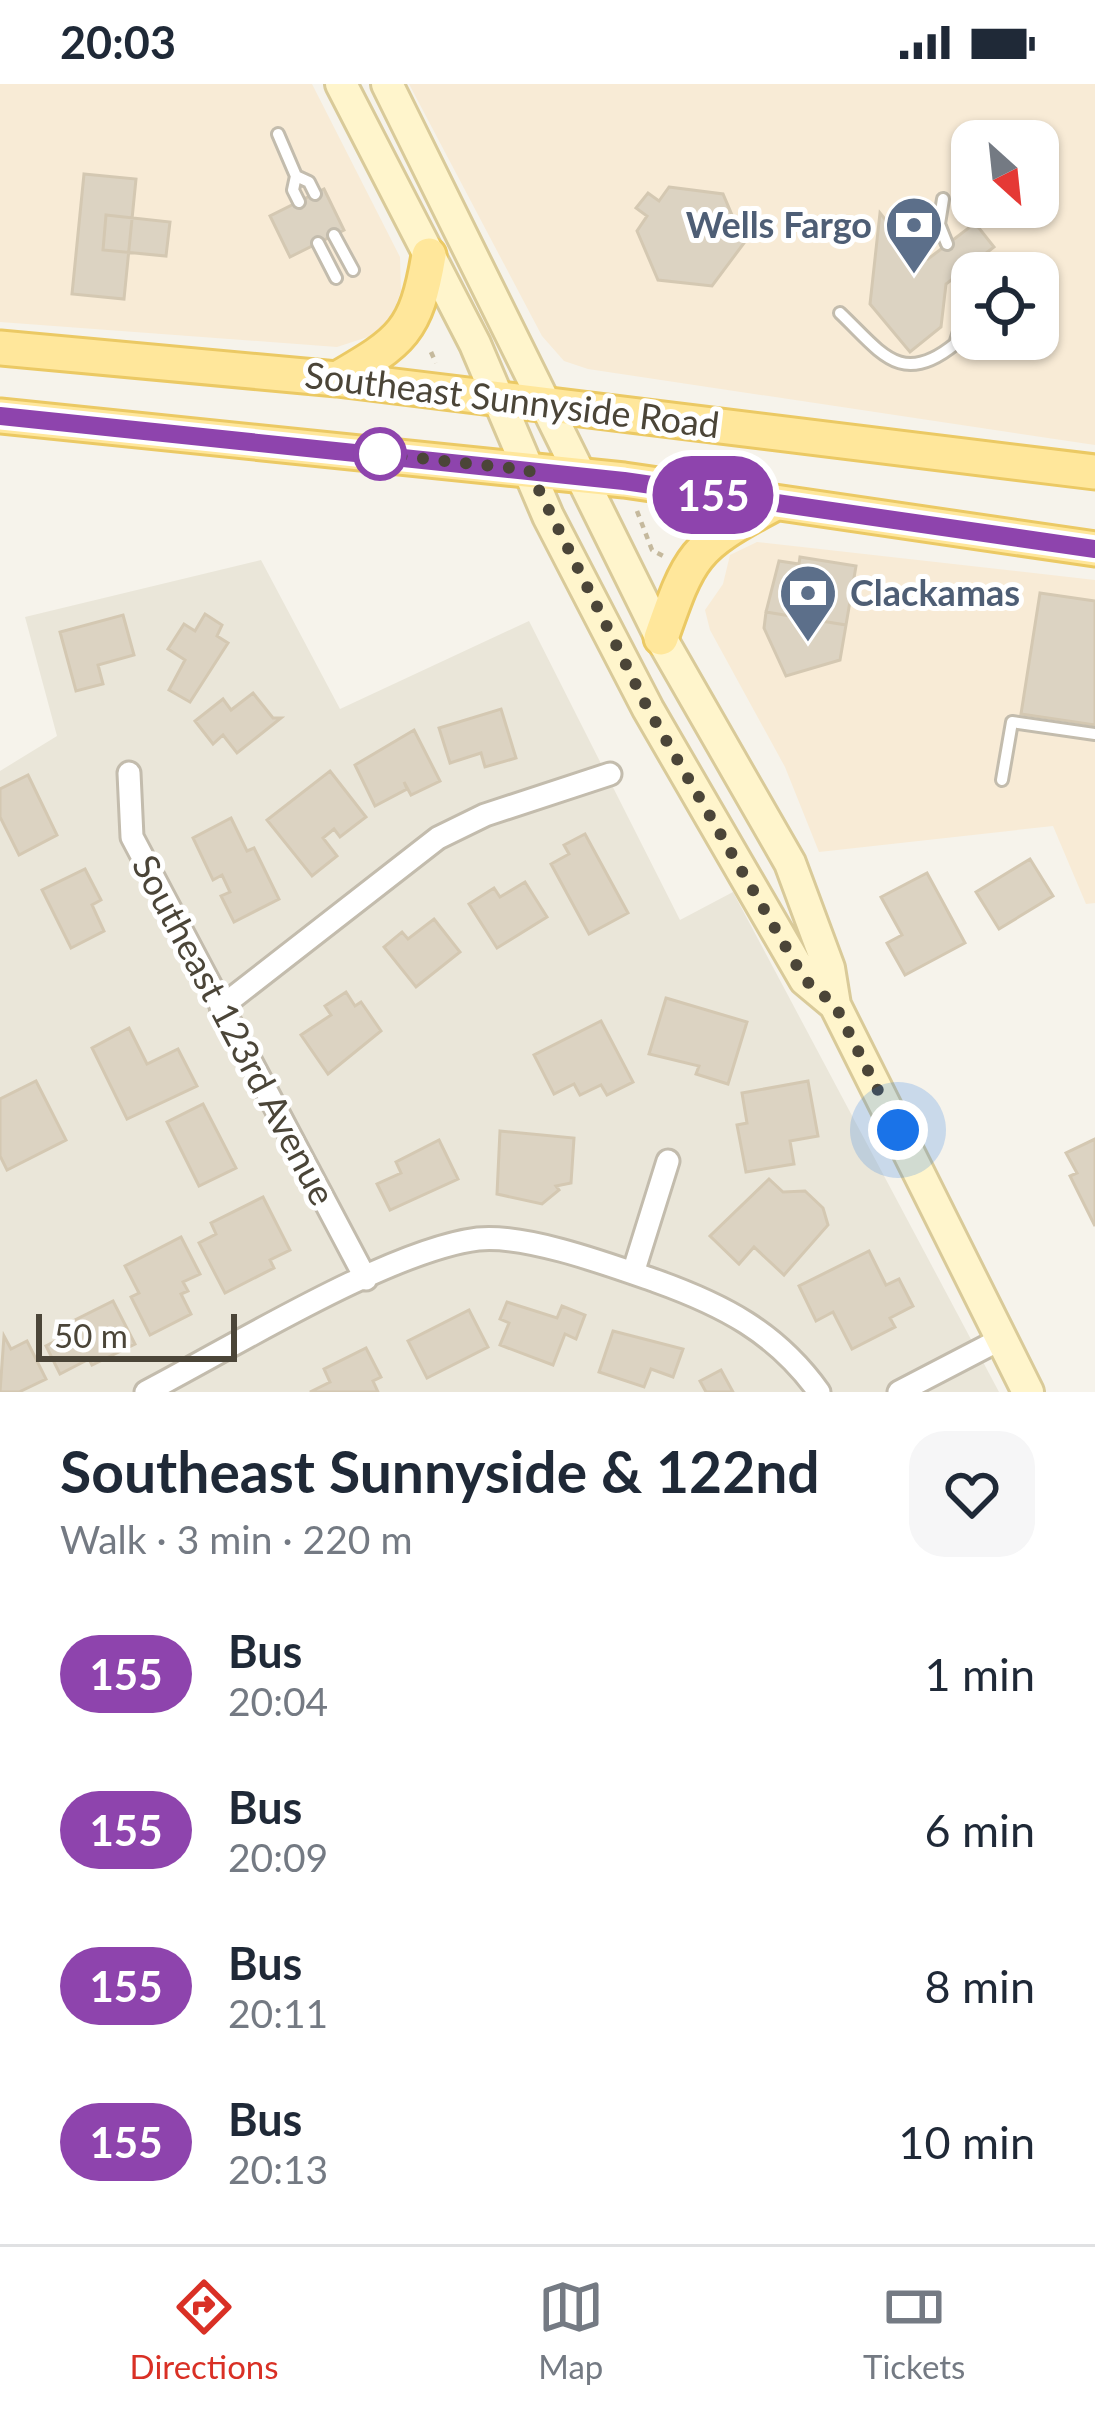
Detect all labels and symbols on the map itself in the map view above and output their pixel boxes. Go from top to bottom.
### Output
north arrow [951,120,1059,228]
bank icon: Wells Fargo [883,194,945,276]
place label: Wells Fargo [686,202,872,246]
street label: Southeast Sunnyside Road [302,352,722,446]
unlabelled marker [355,429,405,479]
line badge: 155 [644,456,782,534]
bank icon: Clackamas [777,562,839,644]
place label: Clackamas [850,570,1020,614]
street label: Southeast 123rd Avenue [124,847,346,1212]
your location [868,1100,928,1160]
scale bar [36,1308,237,1361]

